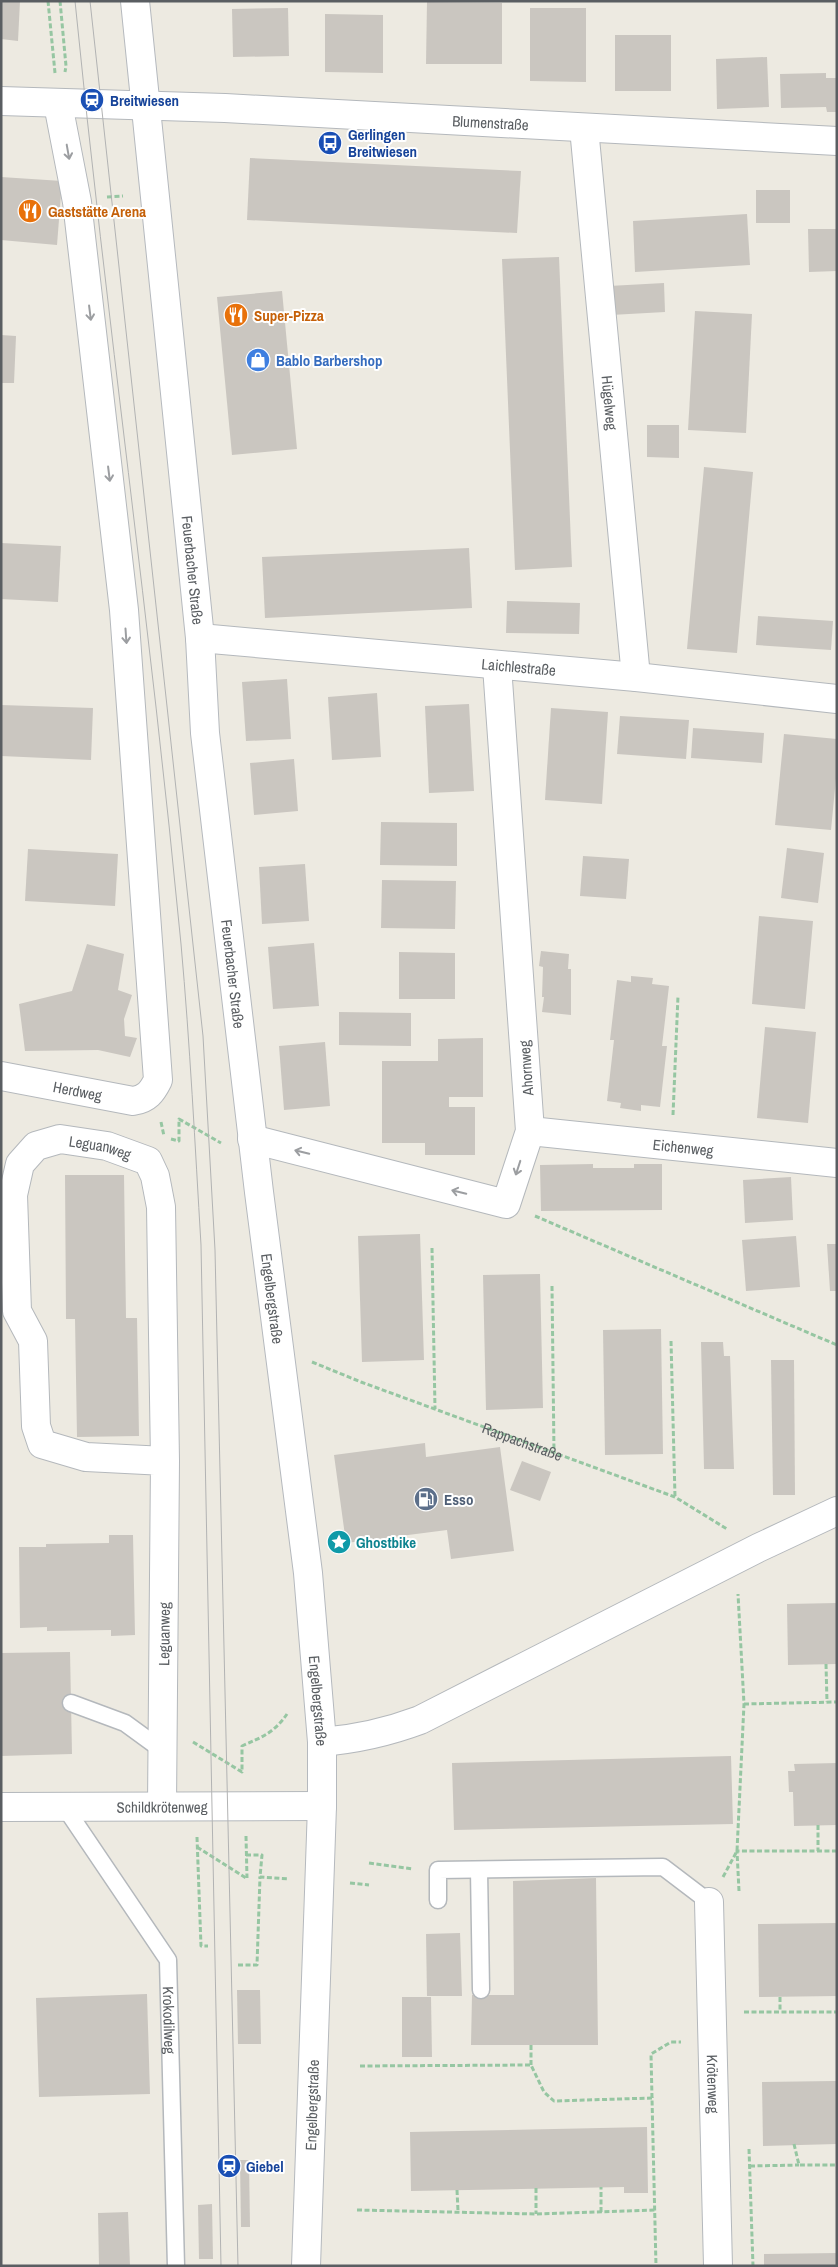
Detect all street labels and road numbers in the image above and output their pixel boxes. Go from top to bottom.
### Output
street label: Blumenstraße [452,110,529,135]
street label: Hügelweg [597,375,623,431]
street label: Feuerbacher Straße [177,514,209,626]
street label: Laichlestraße [481,653,557,680]
street label: Feuerbacher Straße [217,918,250,1030]
street label: Ahornweg [514,1039,538,1097]
street label: Herdweg [51,1076,104,1105]
street label: Leguanweg [68,1130,135,1165]
street label: Eichenweg [652,1133,715,1161]
street label: Engelbergstraße [256,1252,289,1345]
street label: Rappachstraße [479,1417,566,1466]
street label: Leguanweg [153,1602,174,1666]
street label: Engelbergstraße [304,1655,333,1746]
street label: Schildkrötenweg [116,1796,208,1817]
street label: Krokodilweg [158,1986,181,2054]
street label: Krötenweg [702,2054,725,2114]
street label: Engelbergstraße [300,2059,324,2151]

